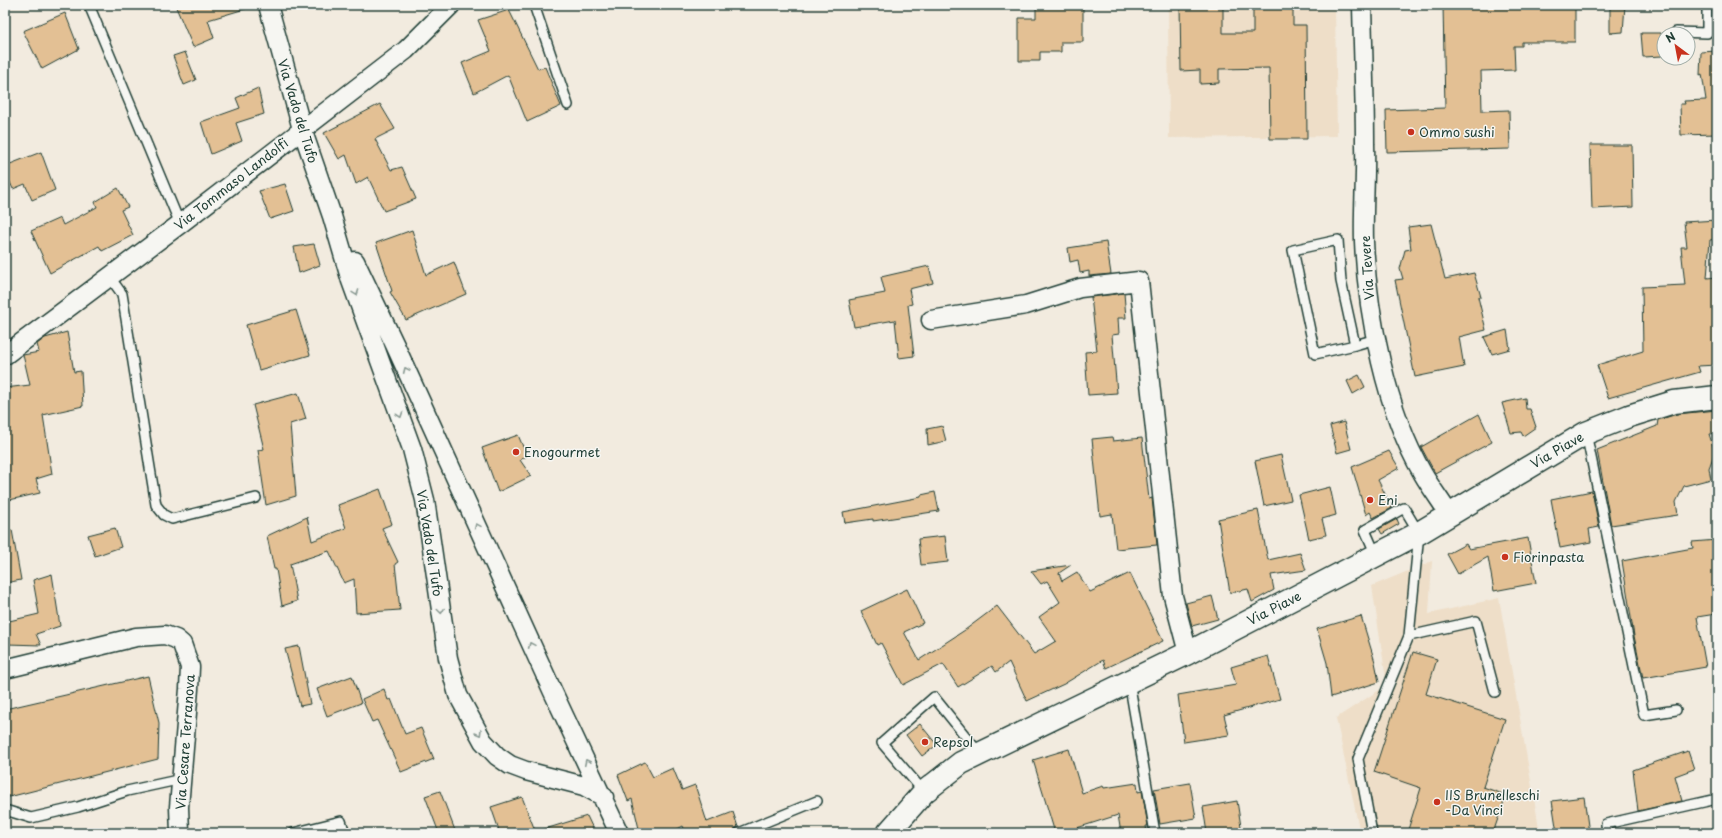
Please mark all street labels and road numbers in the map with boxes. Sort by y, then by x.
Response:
street label: Via Vado del Tufo [274,56,323,165]
street label: Via Tommaso Landolfi [170,133,292,234]
street label: Via Tevere [1355,235,1378,301]
street label: Via Piave [1527,427,1587,472]
street label: Via Vado del Tufo [413,488,448,598]
street label: Via Piave [1243,586,1304,629]
street label: Via Cesare Terranova [170,674,199,810]

